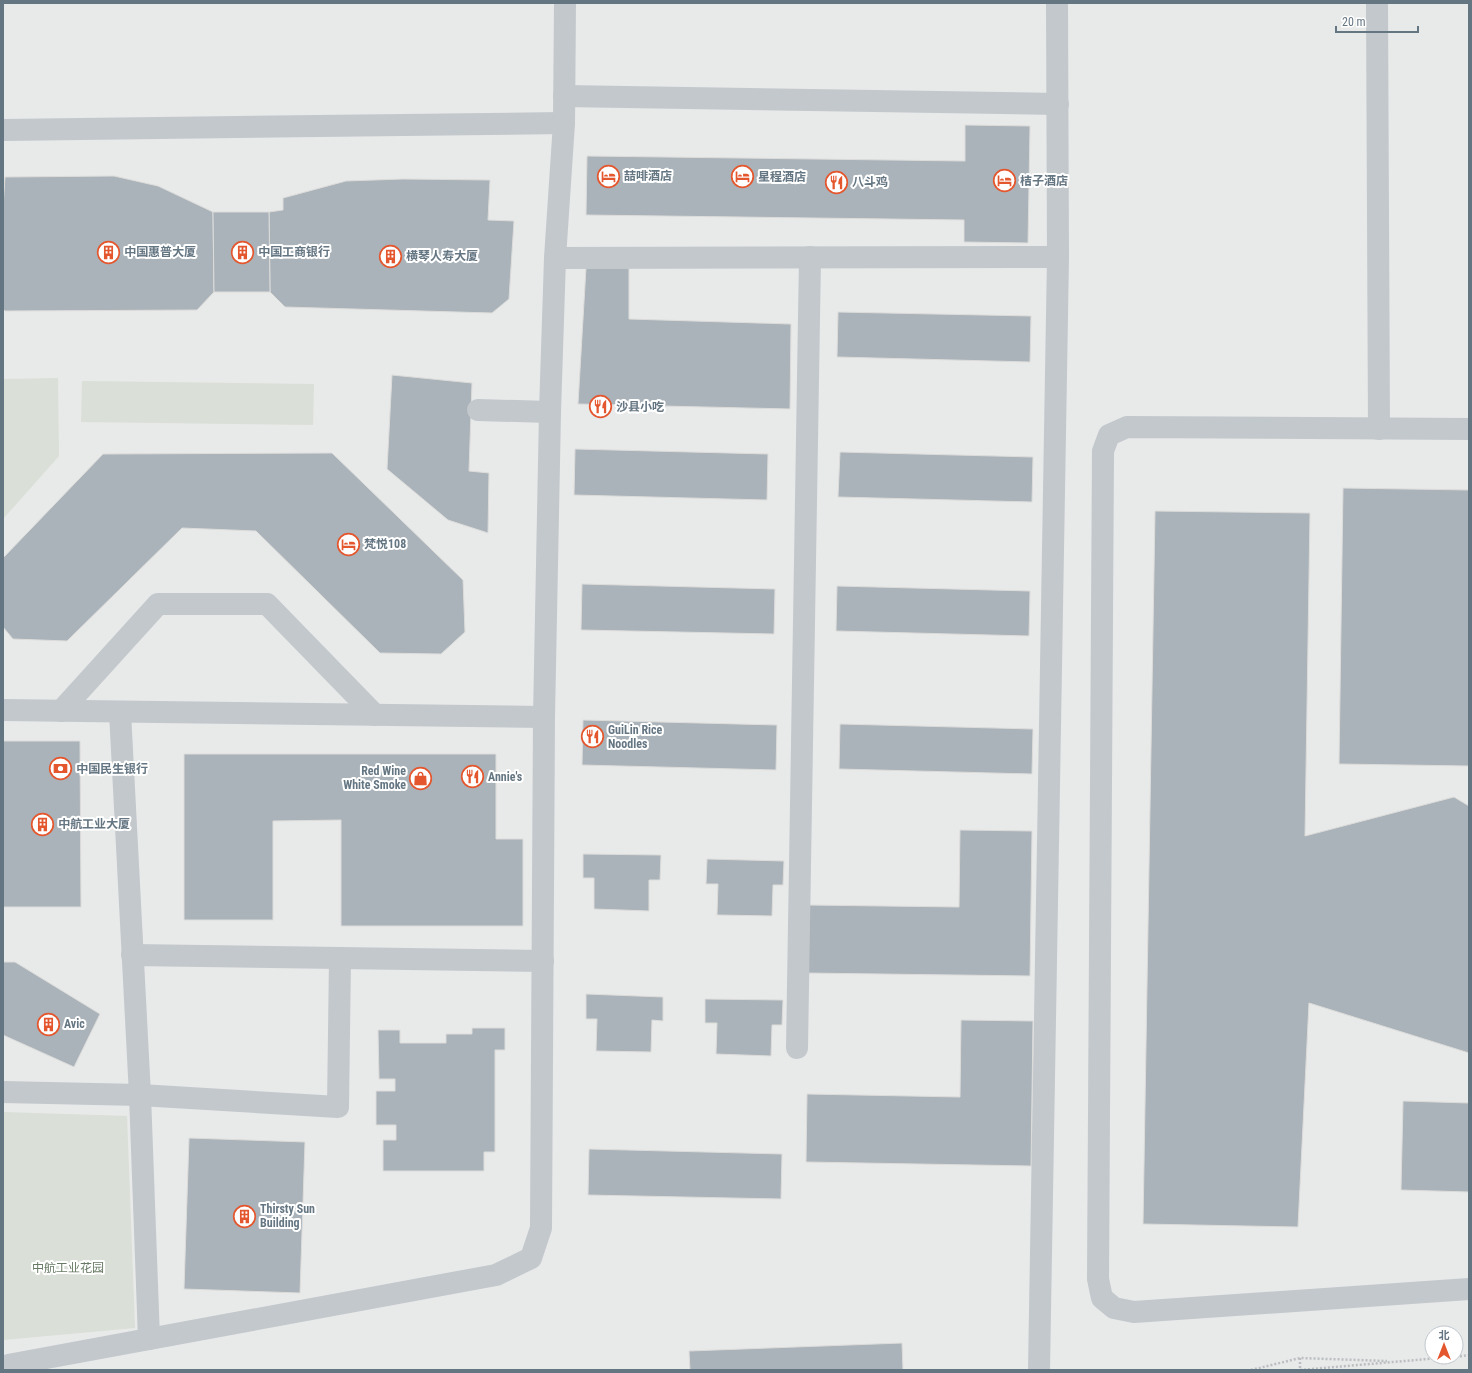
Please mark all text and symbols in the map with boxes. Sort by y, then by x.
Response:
scale bar [1336,8,1418,34]
text: 20 m [1342,15,1366,29]
hotel icon: 喆啡酒店 [596,163,622,189]
hotel icon: 星程酒店 [729,164,755,190]
hotel icon: 桔子酒店 [992,168,1018,194]
place label: 喆啡酒店 [624,169,672,183]
restaurant icon: 八斗鸡 [823,169,849,195]
place label: 星程酒店 [758,170,806,184]
place label: 桔子酒店 [1020,174,1068,188]
place label: 八斗鸡 [852,175,888,189]
building icon: 中国惠普大厦 [95,239,121,265]
building icon: 中国工商银行 [229,239,255,265]
building icon: 横琴人寿大厦 [378,243,404,269]
place label: 中国惠普大厦 [124,245,196,259]
place label: 中国工商银行 [258,245,330,259]
place label: 横琴人寿大厦 [406,249,478,263]
restaurant icon: 沙县小吃 [588,394,614,420]
place label: 沙县小吃 [616,400,664,414]
hotel icon: 梵悦108 [335,531,361,557]
place label: 梵悦108 [364,537,406,551]
place label: GuiLin Rice Noodles [608,723,663,751]
restaurant icon: GuiLin Rice Noodles [579,724,605,750]
bank icon: 中国民生银行 [47,756,73,782]
place label: 中国民生银行 [76,762,148,776]
place label: Red Wine White Smoke [343,764,406,792]
restaurant icon: Annie's [459,764,485,790]
shop icon: Red Wine White Smoke [408,765,434,791]
place label: Annie's [488,770,523,784]
building icon: 中航工业大厦 [29,811,55,837]
place label: 中航工业大厦 [58,817,130,831]
building icon: Avic [36,1011,62,1037]
place label: Avic [64,1017,85,1031]
place label: Thirsty Sun Building [260,1202,315,1230]
building icon: Thirsty Sun Building [231,1203,257,1229]
park label: 中航工业花园 [32,1261,104,1275]
north arrow [1424,1325,1464,1365]
text: 北 [1439,1329,1450,1342]

